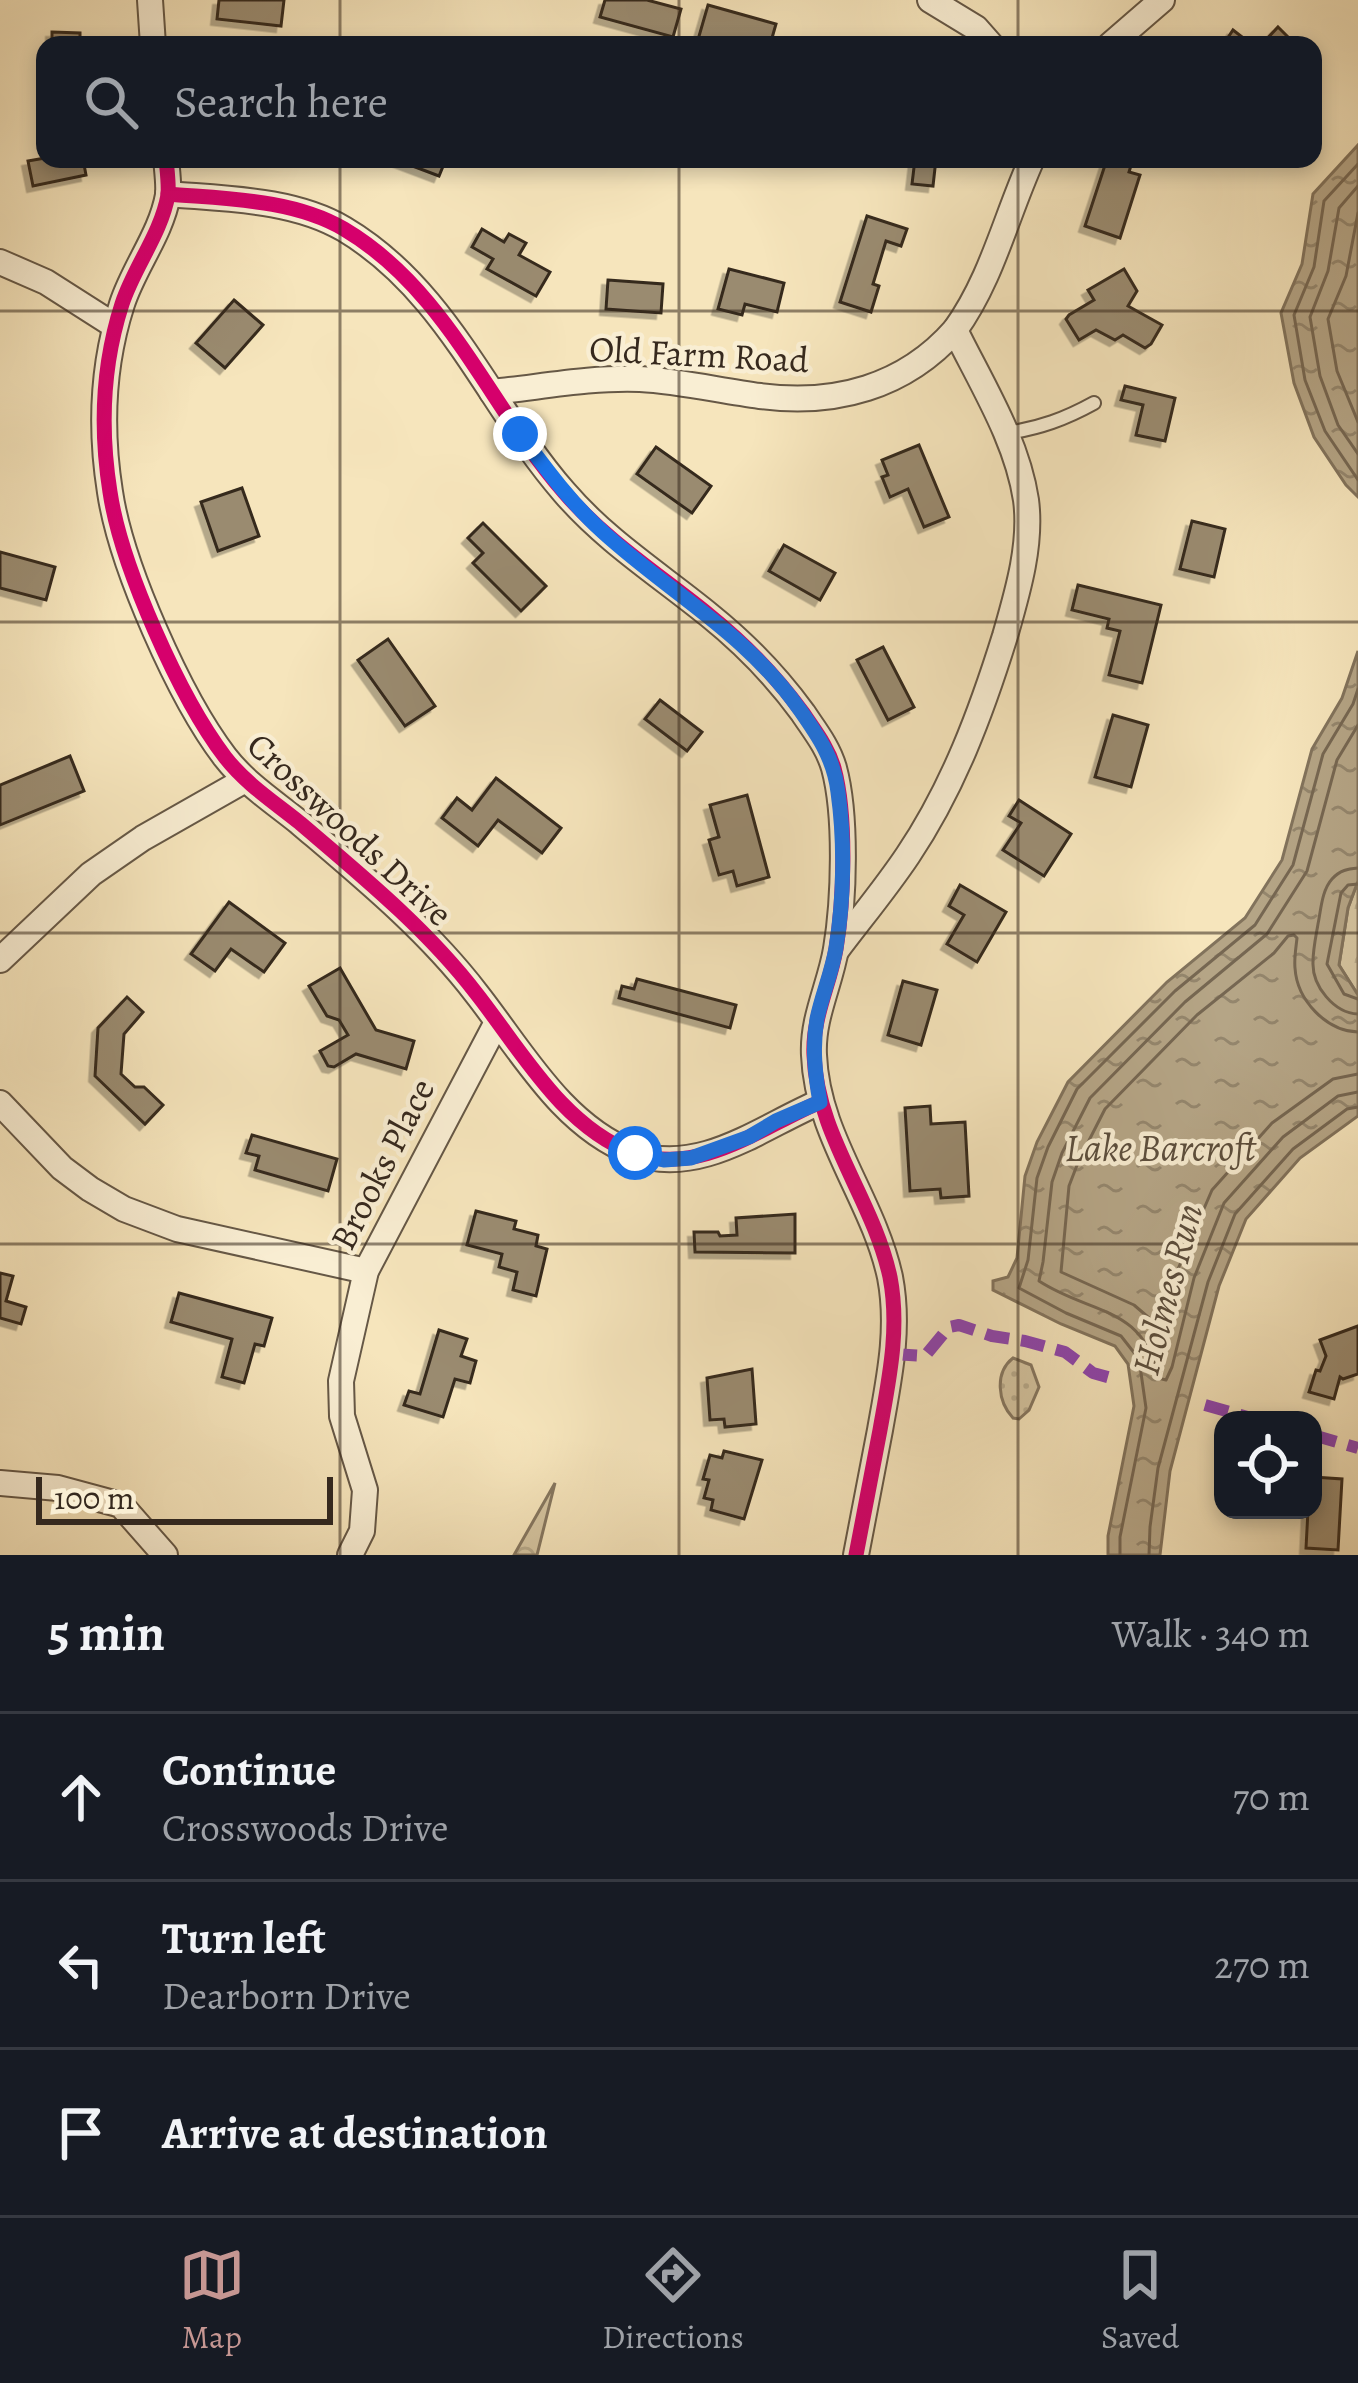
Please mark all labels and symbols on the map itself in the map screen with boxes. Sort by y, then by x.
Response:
street label: Old Farm Road [588,324,811,384]
route end [493,407,547,461]
street label: Crosswoods Drive [237,721,463,937]
street label: Brooks Place [318,1070,446,1258]
water label: Lake Barcroft [1065,1121,1257,1174]
route start [608,1126,662,1180]
water label: Holmes Run [1119,1197,1215,1381]
scale bar [36,1471,333,1524]

